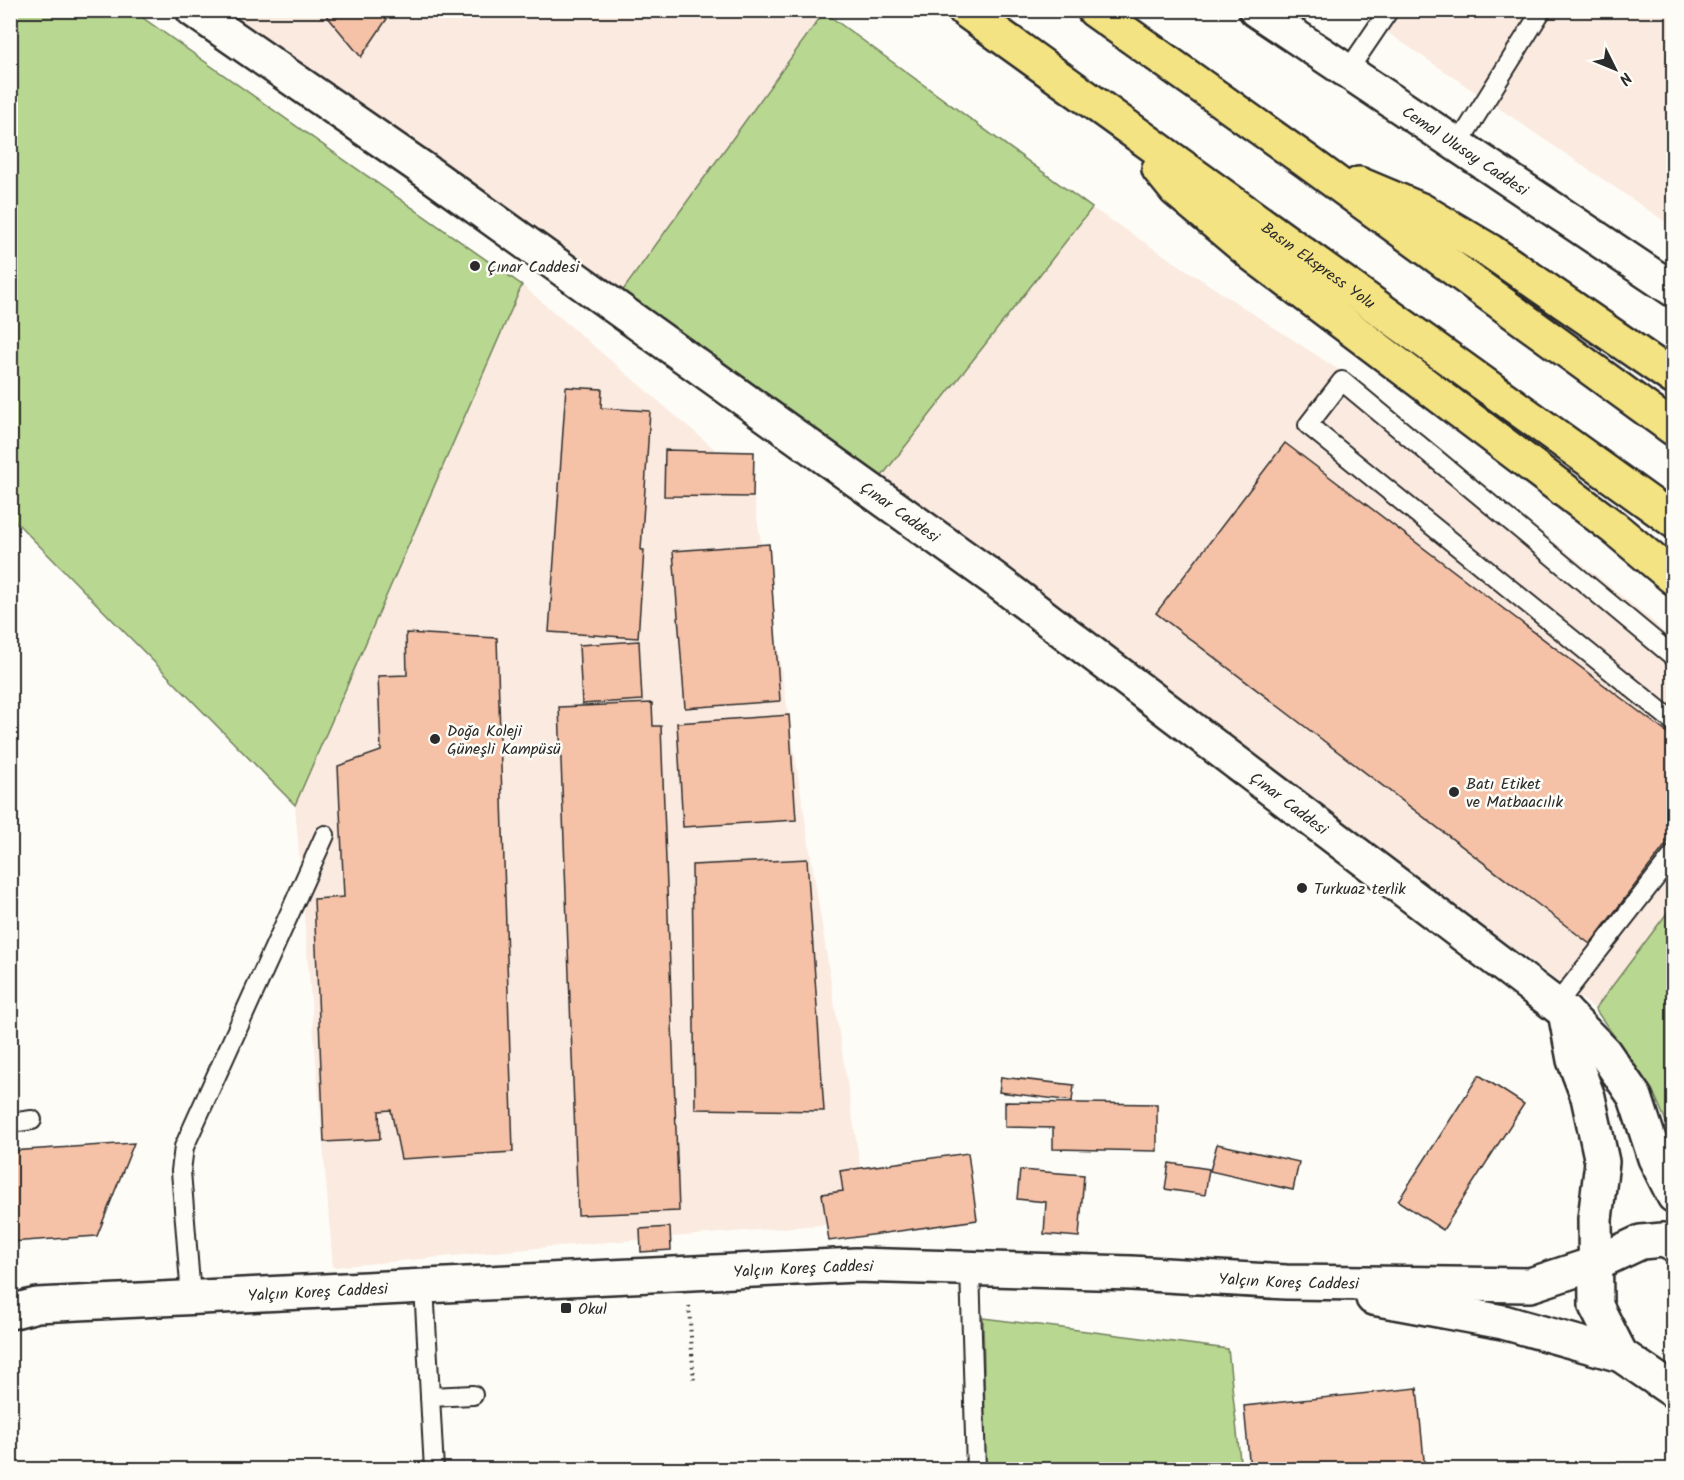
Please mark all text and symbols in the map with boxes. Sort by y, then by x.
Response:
north arrow [1585,39,1645,99]
text: N [1612,66,1637,90]
street label: Cemal Ulusoy Caddesi [1396,100,1534,204]
street label: Basın Ekspress Yolu [1255,216,1380,316]
place label: Çınar Caddesi [487,255,581,280]
marker: Çınar Caddesi [468,259,482,273]
street label: Çınar Caddesi [854,476,945,550]
place label: Doğa Koleji Güneşli Kampüsü [447,719,561,762]
marker: Doğa Koleji Güneşli Kampüsü [428,732,442,746]
street label: Çınar Caddesi [1244,766,1334,843]
place label: Batı Etiket ve Matbaacılık [1466,772,1563,815]
marker: Batı Etiket ve Matbaacılık [1447,785,1461,799]
place label: Turkuaz terlik [1314,877,1406,902]
marker: Turkuaz terlik [1295,881,1309,895]
street label: Yalçın Koreş Caddesi [733,1254,875,1285]
street label: Yalçın Koreş Caddesi [1218,1267,1360,1297]
street label: Yalçın Koreş Caddesi [247,1277,390,1309]
place label: Okul [578,1297,607,1322]
marker: Okul [559,1301,573,1315]

